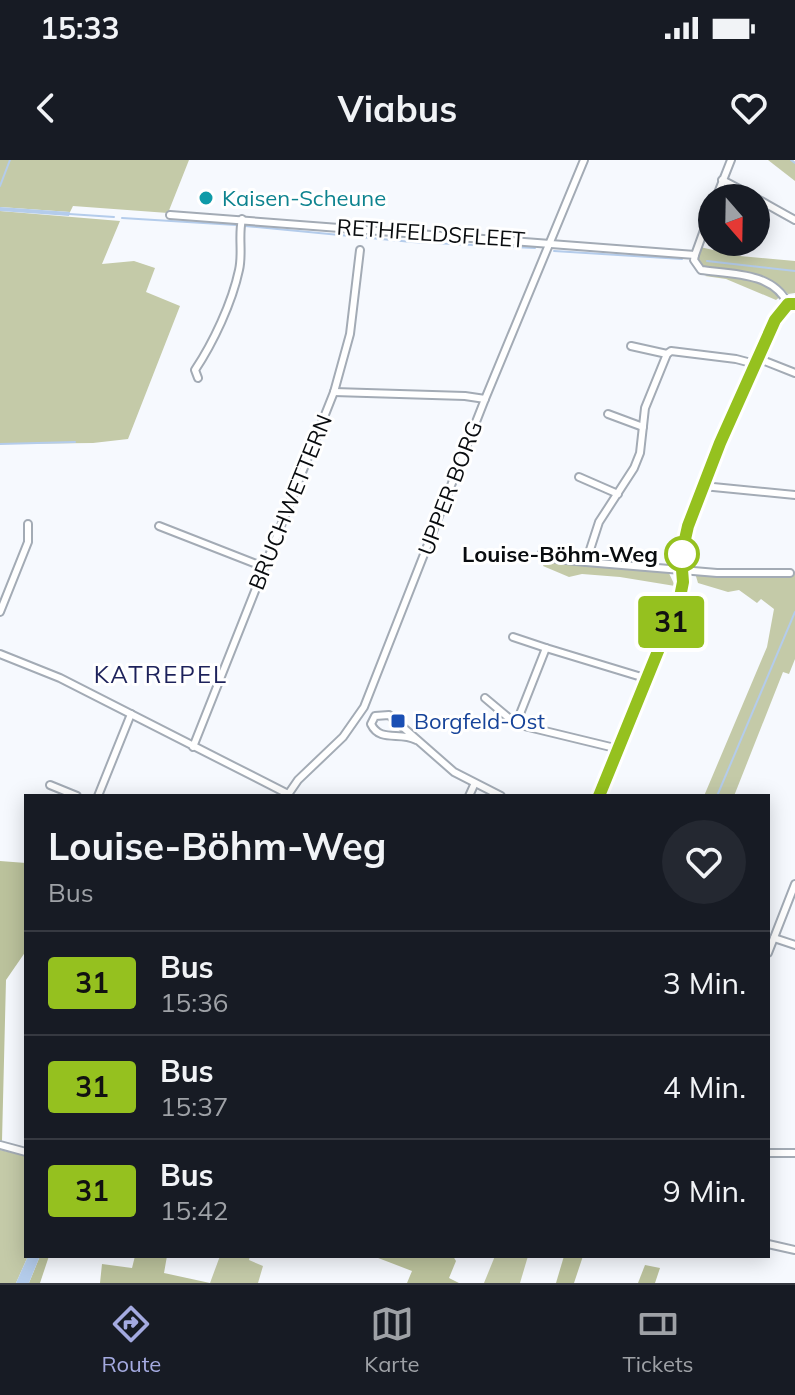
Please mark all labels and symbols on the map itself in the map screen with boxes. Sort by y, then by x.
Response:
place label: Kaisen-Scheune [222,184,386,212]
north arrow [698,184,770,256]
marker: Kaisen-Scheune [197,189,215,207]
street label: RETHFELDSFLEET [336,212,526,254]
street label: BRUCHWETTERN [242,410,338,594]
street label: UPPER BORG [412,417,488,559]
marker: Louise-Böhm-Weg [665,537,699,571]
place label: Louise-Böhm-Weg [462,540,658,568]
line badge: 31 [635,596,707,648]
district label: KATREPEL [94,659,228,689]
place label: Borgfeld-Ost [414,707,545,735]
marker: Borgfeld-Ost [389,712,407,730]

